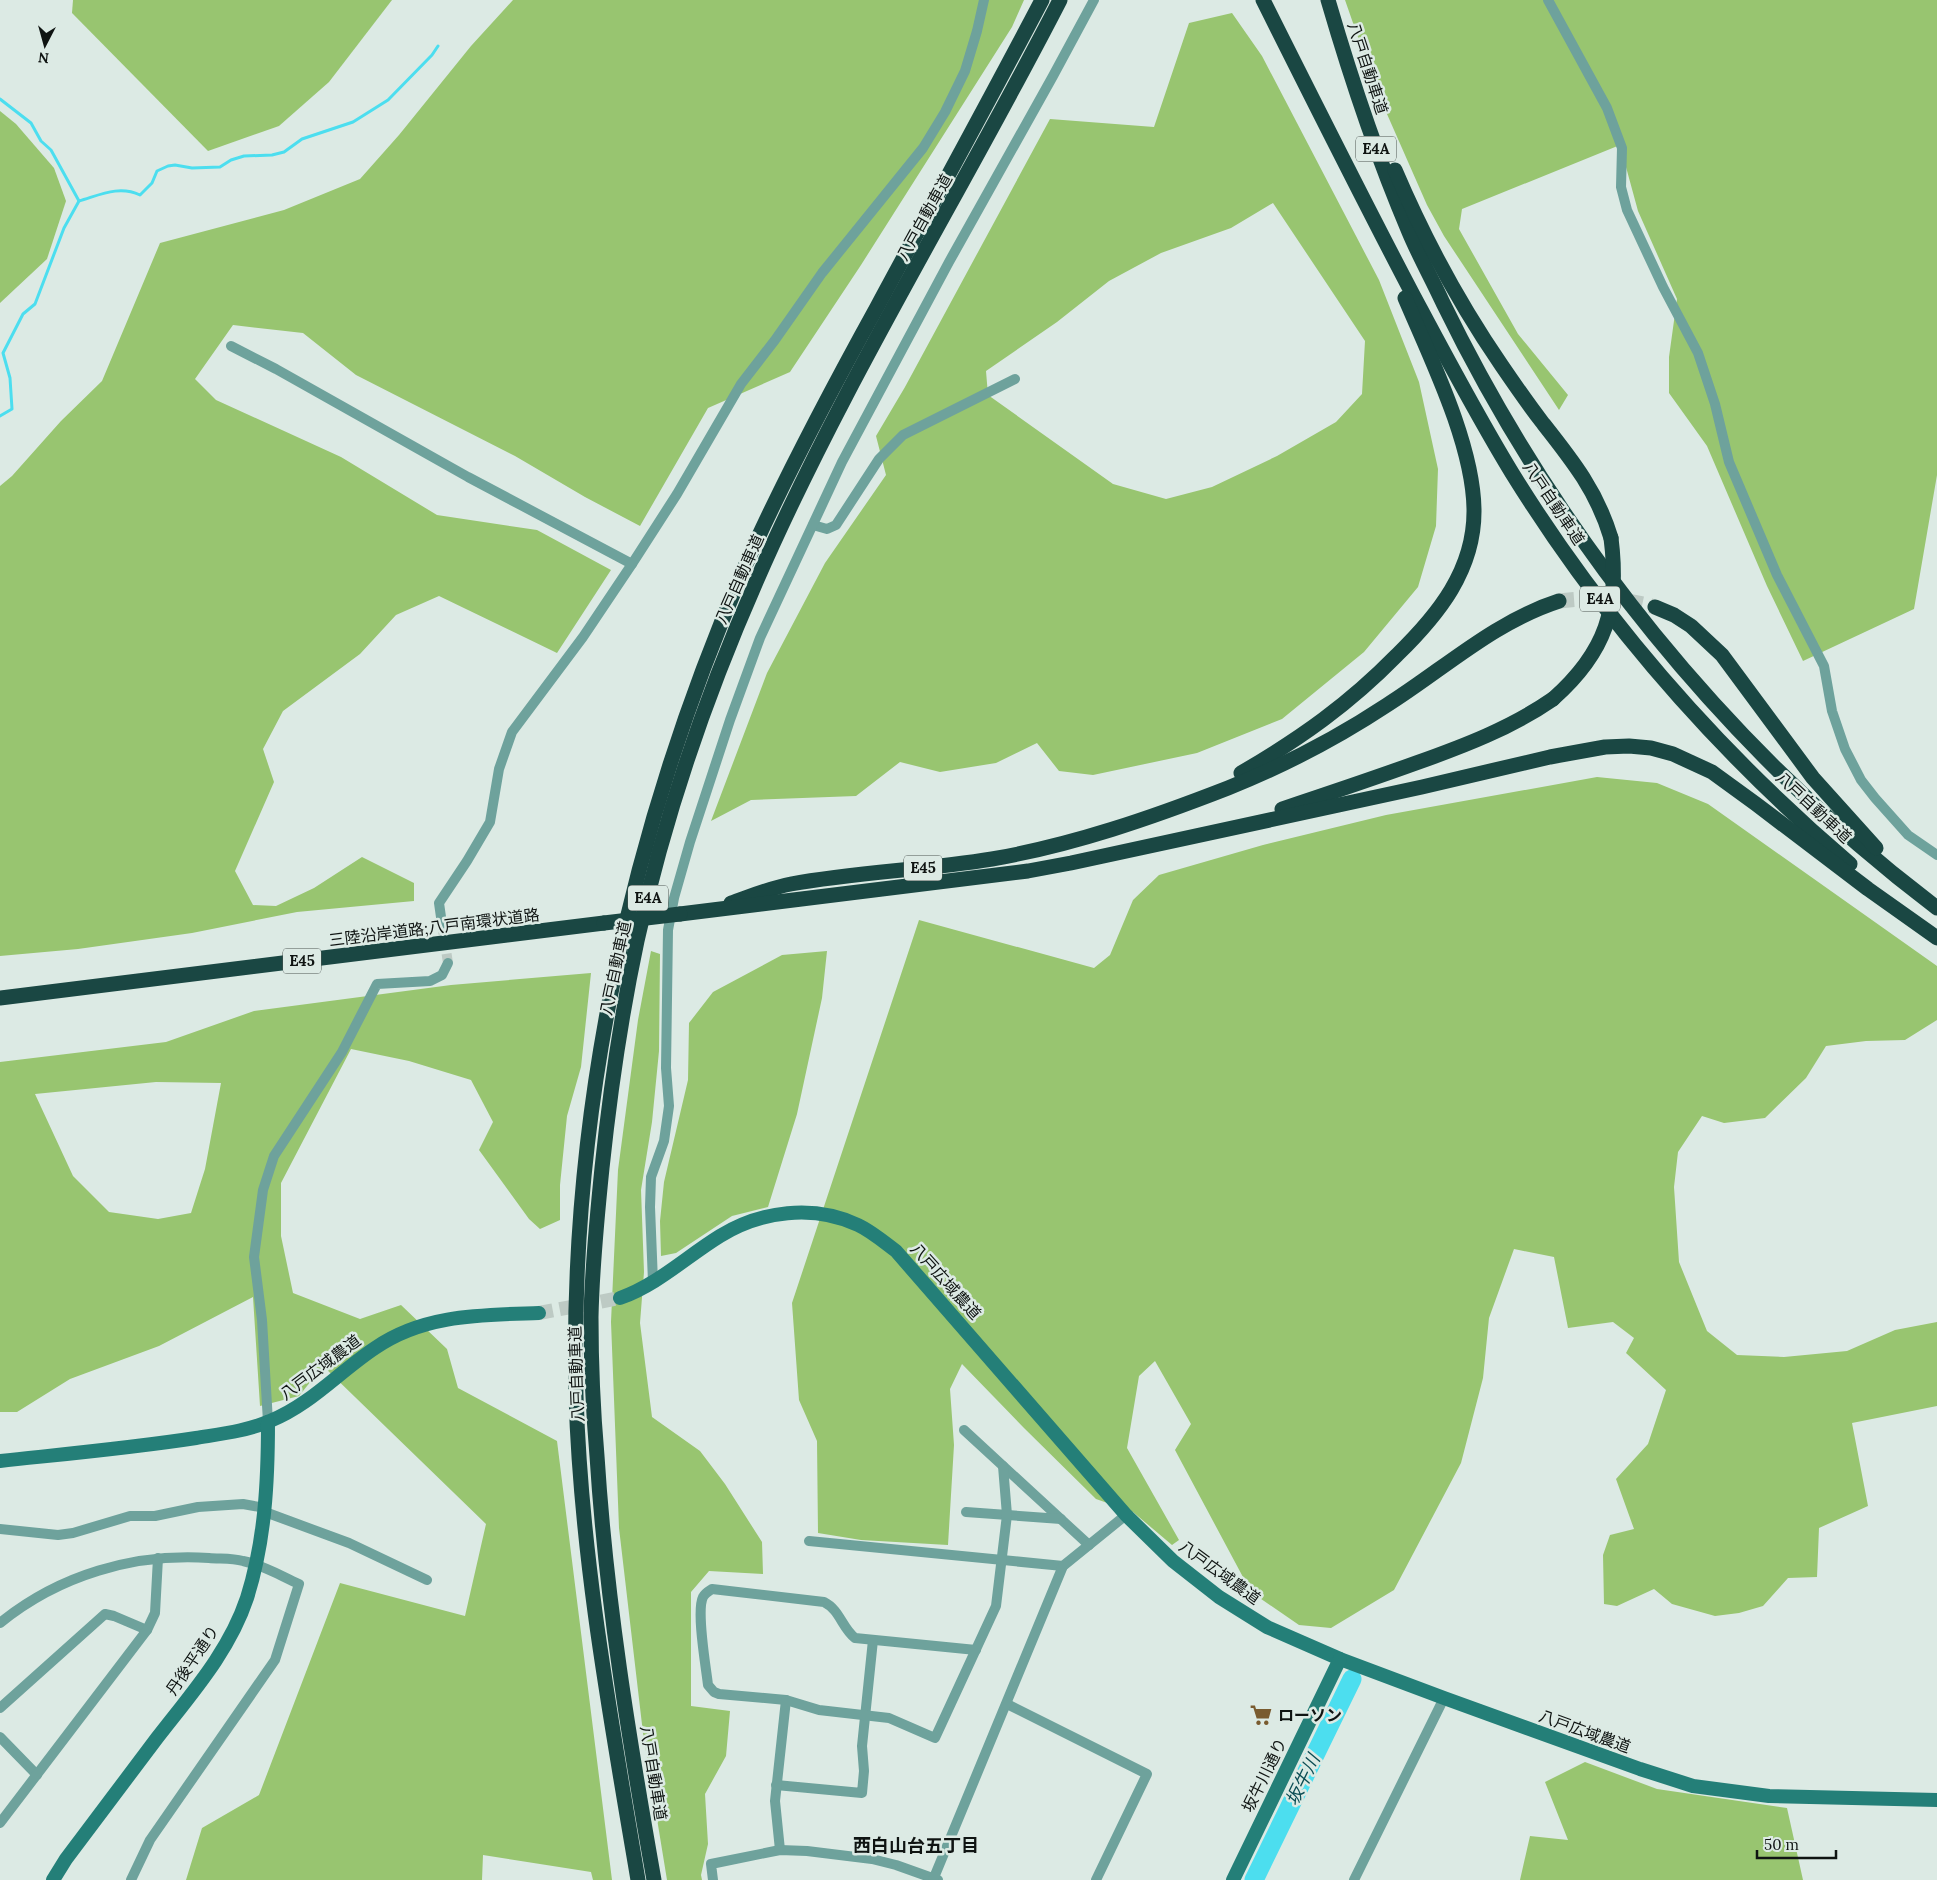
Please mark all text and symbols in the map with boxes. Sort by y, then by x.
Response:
street label: 八戸自動車道 [1344,19,1392,117]
north arrow [20,20,70,70]
text: N [37,48,50,67]
road number: E4A [1356,136,1396,162]
street label: 八戸自動車道 [892,170,956,264]
street label: 八戸自動車道 [1519,458,1589,548]
street label: 八戸自動車道 [710,531,768,627]
road number: E4A [1580,586,1620,612]
street label: 八戸自動車道 [1772,767,1856,847]
road number: E45 [904,856,942,880]
road number: E4A [628,886,668,910]
street label: 三陸沿岸道路;八戸南環状道路 [327,904,541,950]
street label: 八戸自動車道 [595,919,635,1017]
road number: E45 [283,948,321,974]
street label: 八戸広域農道 [906,1239,986,1323]
street label: 八戸自動車道 [564,1326,588,1422]
street label: 八戸広域農道 [276,1330,364,1404]
street label: 八戸広域農道 [1175,1536,1265,1608]
street label: 丹後平通り [161,1621,223,1699]
supermarket icon: ローソン [1248,1702,1274,1728]
place label: ローソン [1278,1705,1342,1725]
street label: 八戸広域農道 [1536,1705,1634,1757]
street label: 八戸自動車道 [637,1724,671,1822]
street label: 坂牛川通り [1237,1735,1291,1815]
water label: 坂牛川 [1280,1749,1326,1809]
scale bar [1757,1828,1836,1860]
district label: 西白山台五丁目 [853,1834,979,1857]
text: 50 m [1764,1835,1799,1854]

